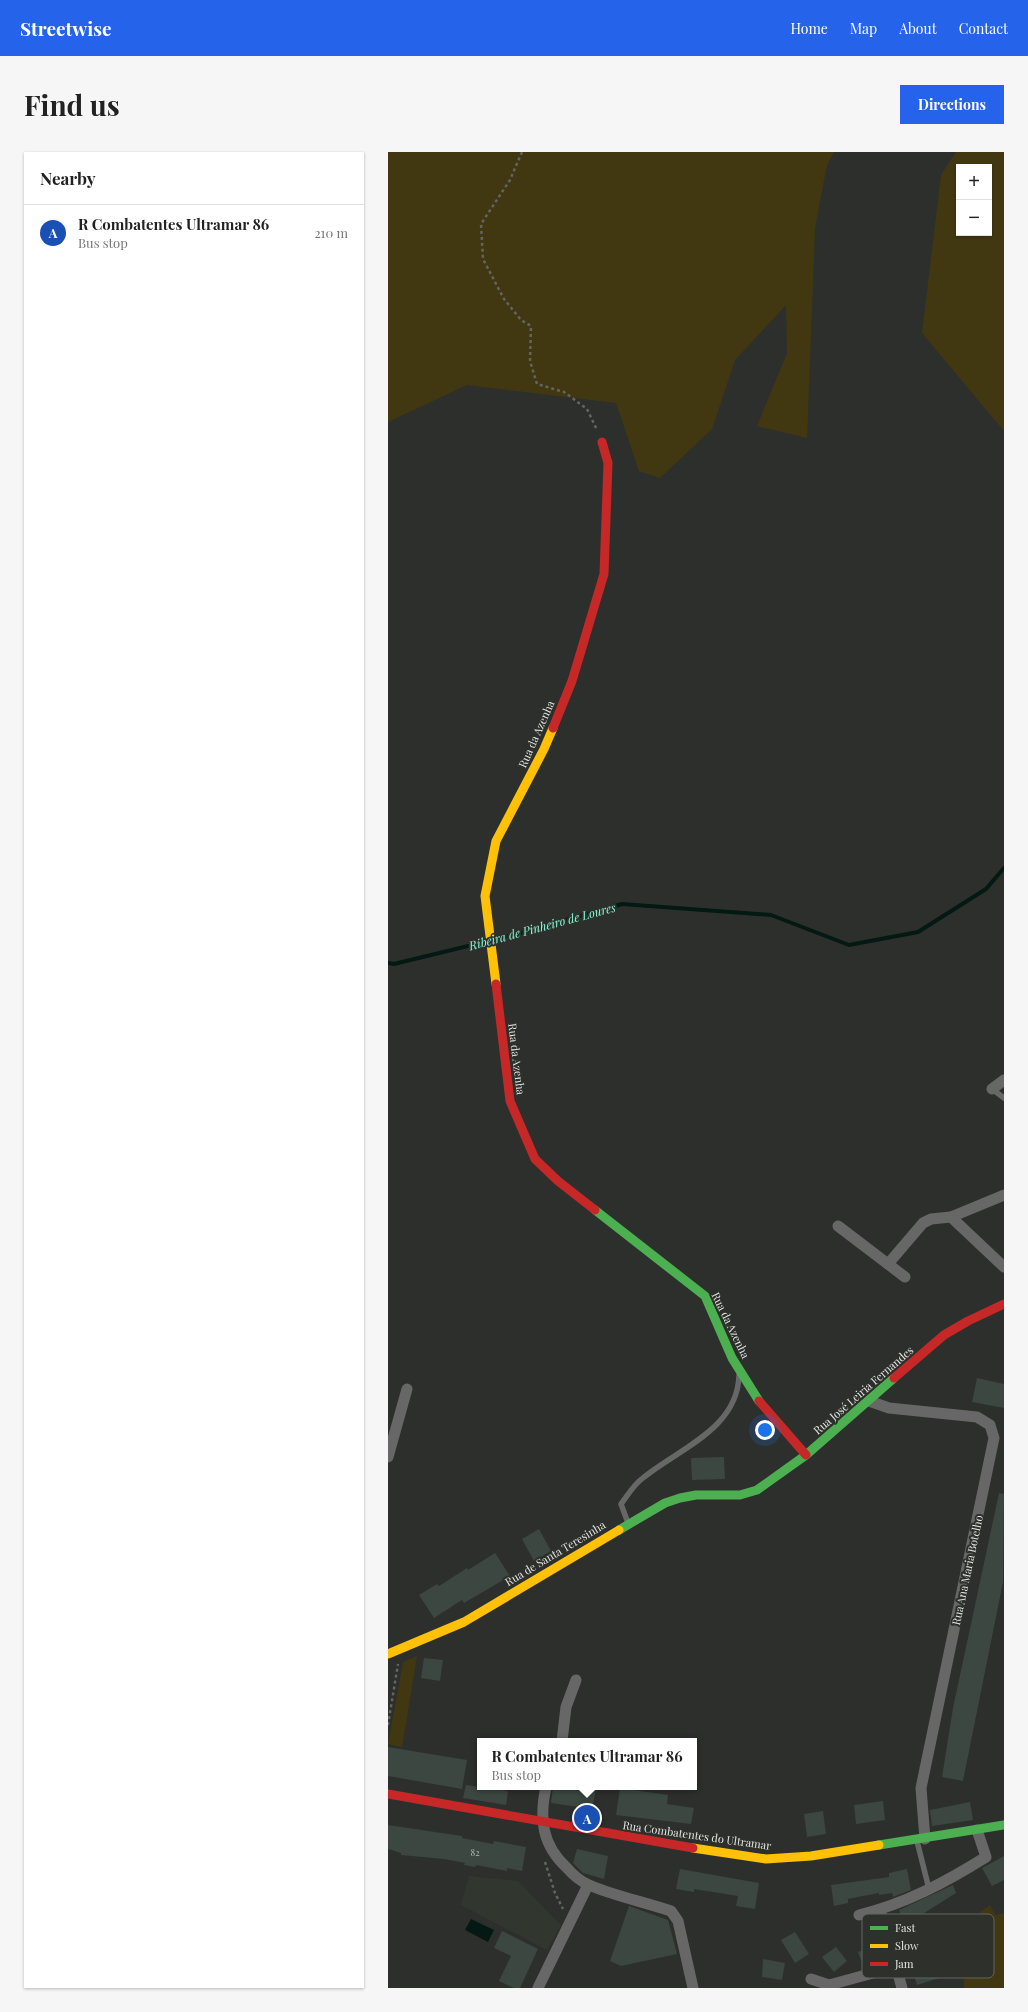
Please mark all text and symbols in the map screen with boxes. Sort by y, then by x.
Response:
text: Streetwise [20,15,112,41]
text: Home [790,19,828,38]
text: Map [850,19,877,38]
text: About [899,19,937,38]
text: Contact [959,19,1008,38]
button: Directions [900,85,1004,124]
text: Find us [24,86,120,123]
map controls [956,164,992,236]
button: + [956,164,992,200]
text: Nearby [40,167,95,189]
button: − [956,200,992,236]
text: R Combatentes Ultramar 86 [78,214,269,234]
text: A [49,224,57,241]
text: 210 m [314,224,348,241]
text: Bus stop [78,234,128,251]
street label: Rua da Azenha [515,698,558,770]
water label: Ribeira de Pinheiro de Loures [466,899,617,954]
street label: Rua da Azenha [505,1022,529,1096]
street label: Rua da Azenha [708,1289,754,1361]
street label: Rua José Leiria Fernandes [810,1342,916,1438]
your location [755,1420,775,1440]
street label: Rua Ana Maria Botelho [948,1514,986,1626]
street label: Rua de Santa Teresinha [502,1517,609,1589]
popup [477,1738,697,1790]
text: R Combatentes Ultramar 86 [491,1746,683,1766]
text: Bus stop [491,1766,541,1783]
pin: A [574,1803,600,1833]
street label: Rua Combatentes do Ultramar [622,1817,772,1853]
house number: 82 [471,1846,480,1858]
legend [862,1914,994,1978]
text: Fast [895,1920,915,1935]
text: Slow [895,1938,919,1953]
text: Jam [894,1956,914,1971]

